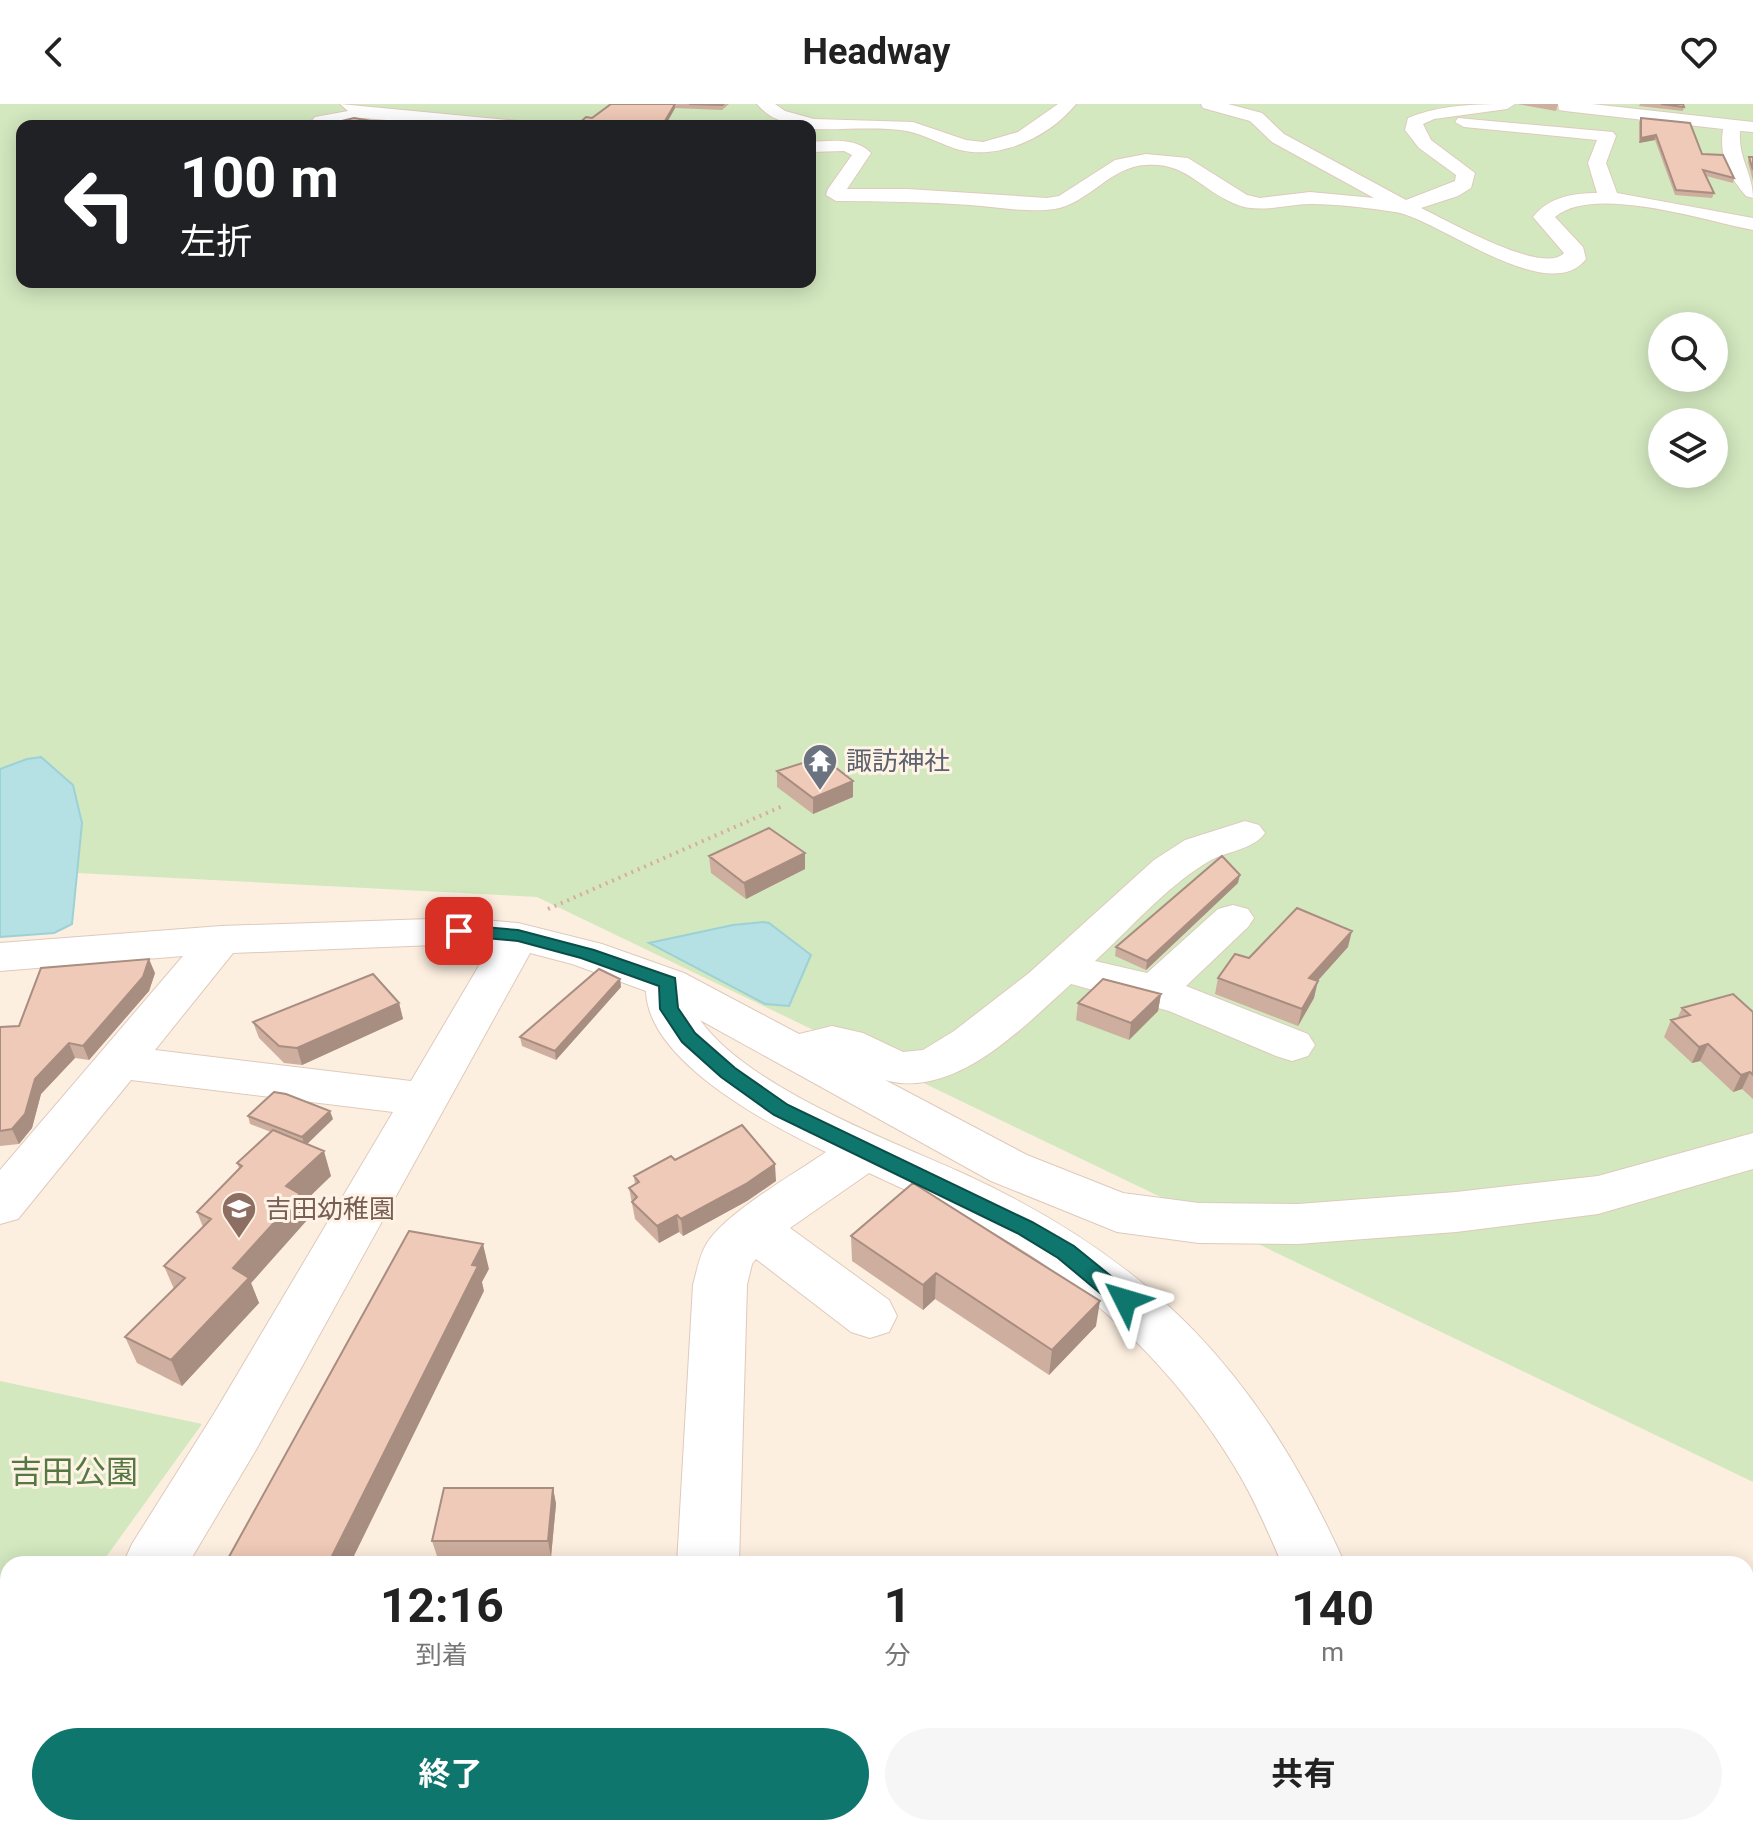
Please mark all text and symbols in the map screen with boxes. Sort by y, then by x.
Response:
icon: back [32,30,76,74]
icon: heart [1677,30,1721,74]
text: Headway [803,31,950,73]
text: 100 m [180,145,339,211]
icon: left [48,152,152,256]
text: 左折 [180,221,252,263]
map controls [1648,312,1728,488]
button: search [1648,312,1728,392]
button: layers [1648,408,1728,488]
temple icon: 諏訪神社 [801,742,839,792]
place label: 諏訪神社 [846,746,950,776]
pin [425,897,493,965]
icon: arrive [437,909,481,953]
school or university icon: 吉田幼稚園 [220,1190,258,1240]
place label: 吉田幼稚園 [265,1194,395,1224]
position arrow [1083,1258,1167,1342]
park label: 吉田公園 [10,1453,138,1491]
text: 12:16 [380,1577,504,1634]
text: 1 [884,1577,911,1634]
text: 140 [1291,1580,1374,1637]
text: m [1321,1637,1344,1667]
text: 到着 [416,1640,468,1670]
text: 分 [885,1640,911,1670]
button: 終了 [32,1728,869,1820]
button: 共有 [885,1728,1722,1820]

